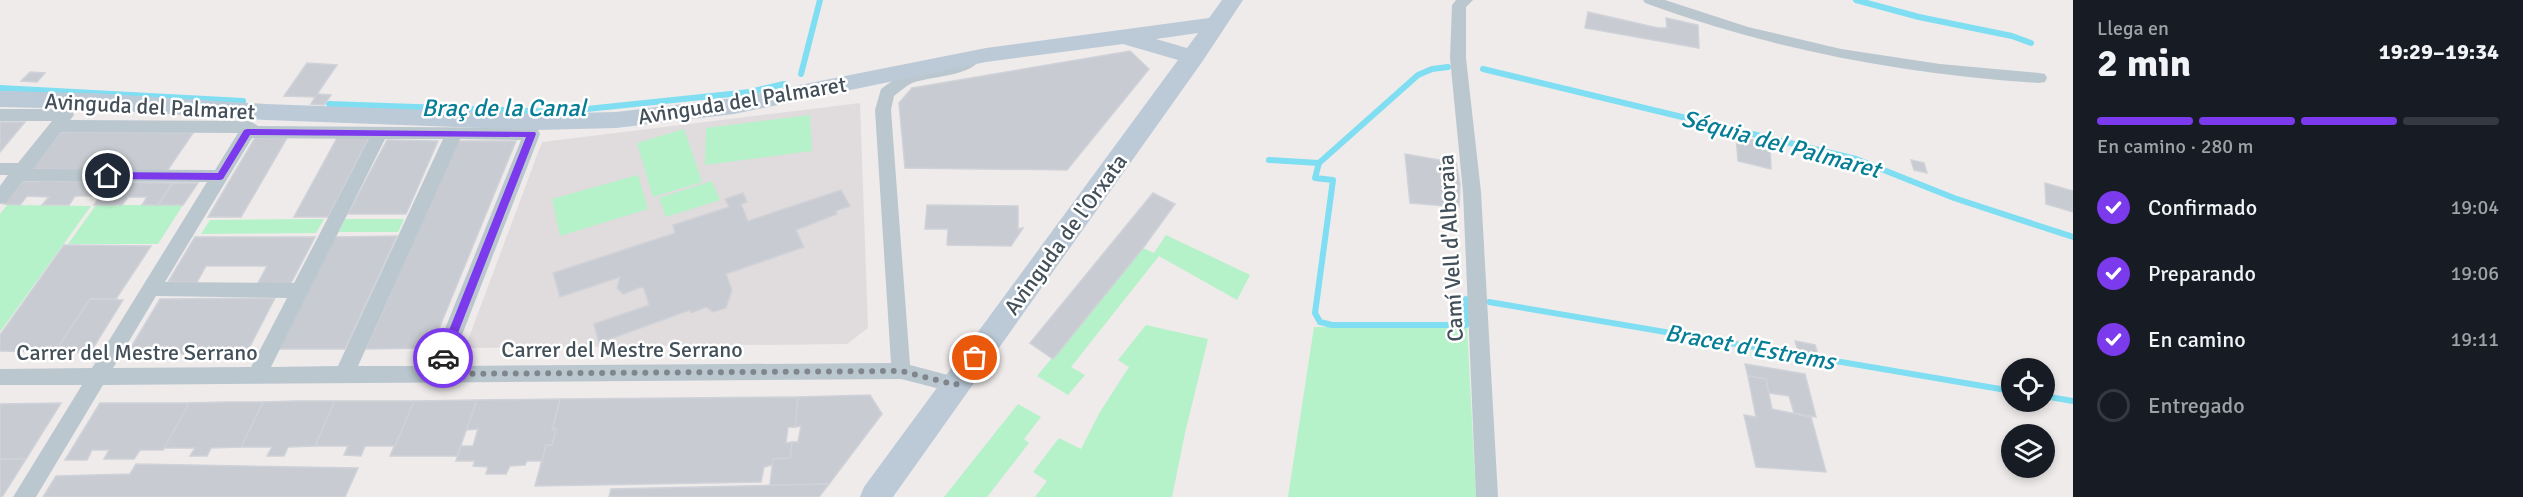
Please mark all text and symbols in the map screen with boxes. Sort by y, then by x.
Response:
text: Llega en [2097,16,2169,41]
text: 19:29–19:34 [2379,38,2499,65]
text: 2 min [2097,39,2191,87]
street label: Avinguda del Palmaret [636,71,849,130]
street label: Avinguda del Palmaret [44,88,256,126]
water label: Braç de la Canal [422,93,588,123]
water label: Séquia del Palmaret [1678,103,1886,186]
text: En camino · 280 m [2097,134,2254,159]
street label: Avinguda de l'Orxata [998,149,1133,320]
pin [82,150,133,201]
street label: Camí Vell d'Alboraia [1432,153,1469,342]
icon: home [91,159,124,192]
icon: check [2097,191,2130,224]
text: Confirmado [2148,194,2257,221]
text: 19:04 [2450,195,2499,220]
icon: check [2097,257,2130,290]
text: Preparando [2148,260,2256,287]
text: 19:06 [2450,261,2499,286]
water label: Bracet d'Estrems [1663,317,1840,377]
icon: check [2097,323,2130,356]
text: En camino [2148,326,2246,353]
text: 19:11 [2450,327,2499,352]
courier [413,328,473,388]
pin [949,332,1000,383]
street label: Carrer del Mestre Serrano [501,336,743,363]
street label: Carrer del Mestre Serrano [16,339,258,366]
icon: bag [958,341,991,374]
icon: car [427,342,460,375]
map controls [2001,358,2055,478]
button: locate [2001,358,2055,412]
text: Entregado [2148,392,2245,419]
button: layers [2001,424,2055,478]

